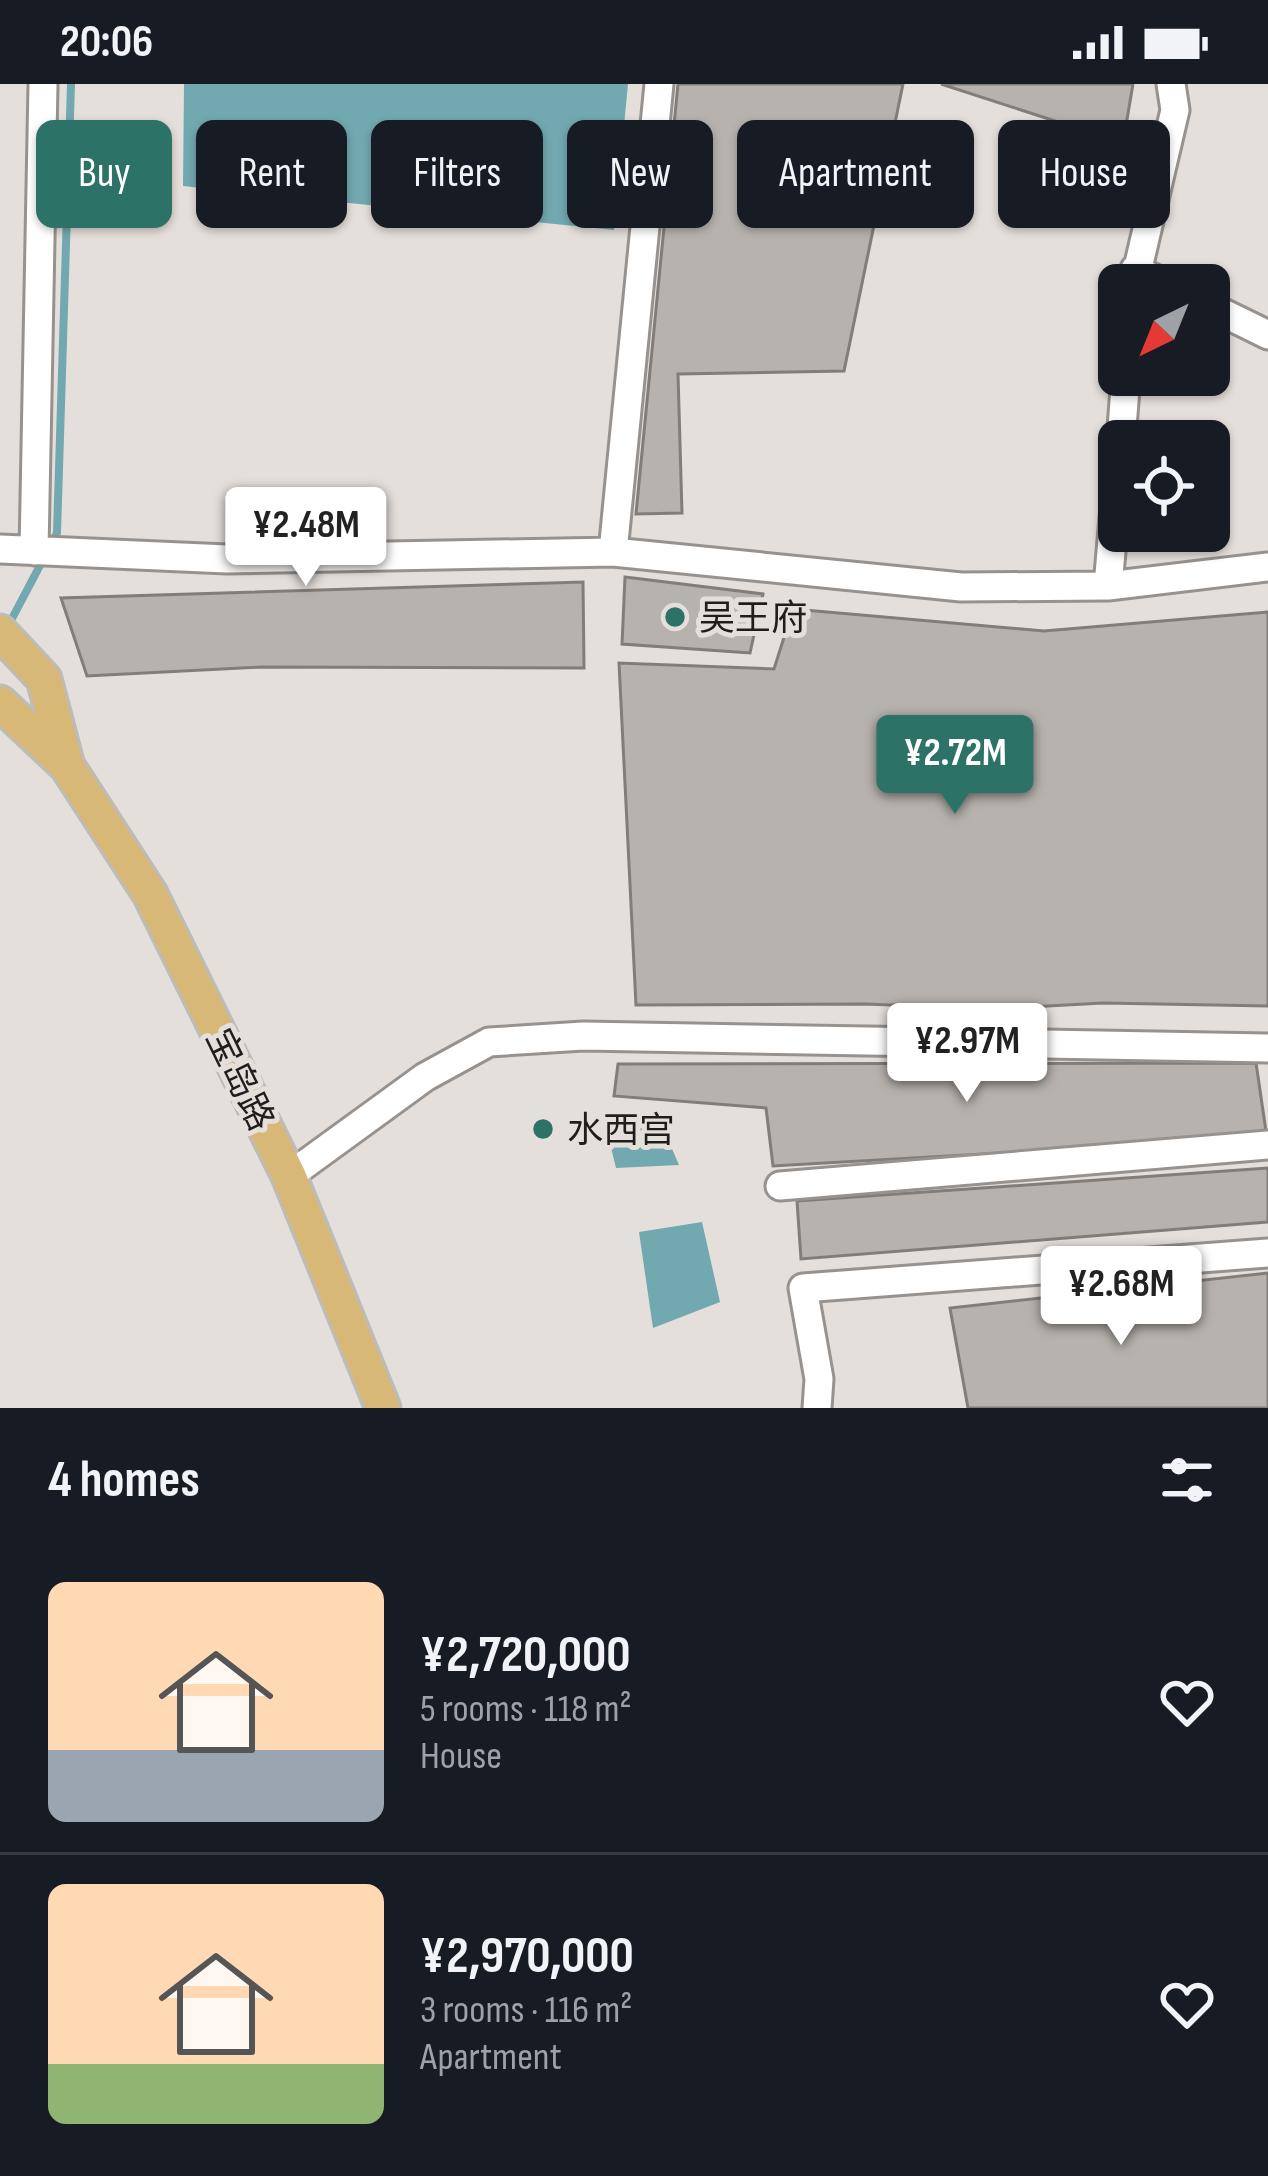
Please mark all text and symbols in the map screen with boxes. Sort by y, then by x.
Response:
text: 20:06 [60,15,153,70]
chip: Buy [36,120,172,228]
chip: Rent [196,120,347,228]
chip: Filters [371,120,543,228]
chip: New [567,120,713,228]
chip: Apartment [737,120,974,228]
chip: House [998,120,1170,228]
north arrow [1098,264,1230,396]
map controls [1098,264,1230,552]
button: locate [1098,420,1230,552]
pin: ¥2.48M [208,487,404,589]
text: ¥2.48M [252,502,360,549]
place label: 吴王府 [699,598,807,641]
marker: 吴王府 [662,604,688,630]
pin: ¥2.72M [857,715,1053,817]
text: ¥2.72M [903,730,1007,777]
pin: ¥2.97M [869,1003,1065,1105]
text: ¥2.97M [914,1018,1020,1065]
street label: 宝岛路 [196,1022,282,1138]
place label: 水西宫 [567,1110,675,1153]
marker: 水西宫 [530,1116,556,1142]
pin: ¥2.68M [1023,1246,1219,1348]
text: ¥2.68M [1068,1261,1174,1308]
icon: filters [1154,1447,1220,1513]
text: 4 homes [48,1450,200,1511]
text: ¥2,720,000 [420,1625,631,1686]
icon: home [144,1630,288,1774]
icon: heart [1154,1669,1220,1735]
text: 5 rooms · 118 m² [420,1686,632,1733]
text: House [420,1733,502,1780]
text: ¥2,970,000 [420,1926,634,1987]
icon: home [144,1932,288,2076]
icon: heart [1154,1971,1220,2037]
text: 3 rooms · 116 m² [420,1987,632,2034]
text: Apartment [420,2034,562,2081]

